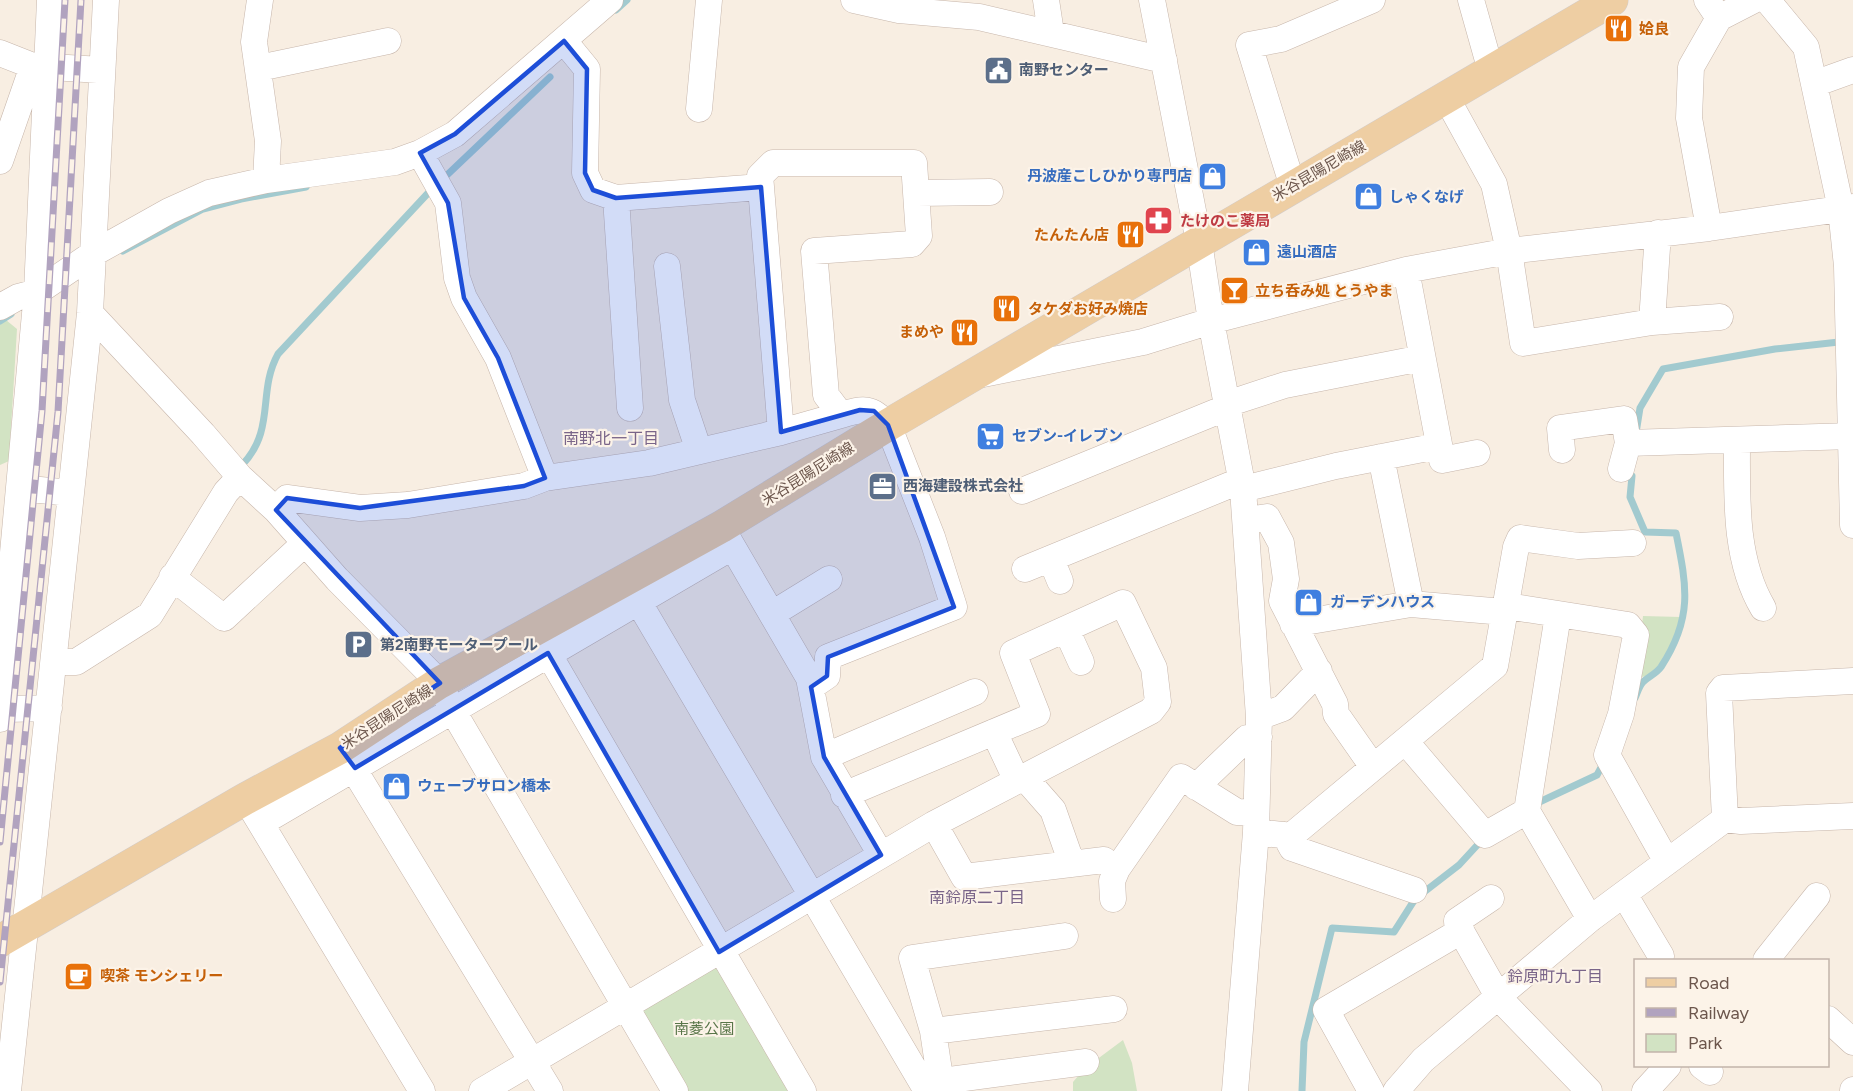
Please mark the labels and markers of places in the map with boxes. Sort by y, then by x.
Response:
restaurant icon: 姶良 [1602,13,1634,45]
place label: 姶良 [1639,20,1669,38]
public building icon: 南野センター [982,54,1014,86]
place label: 南野センター [1019,61,1109,79]
shop icon: 丹波産こしひかり専門店 [1197,160,1229,192]
place label: 丹波産こしひかり専門店 [1027,167,1192,185]
shop icon: しゃくなげ [1352,181,1384,213]
place label: しゃくなげ [1389,188,1464,206]
pharmacy icon: たけのこ薬局 [1143,205,1175,237]
place label: たけのこ薬局 [1180,212,1270,230]
restaurant icon: たんたん店 [1114,219,1146,251]
place label: たんたん店 [1034,226,1109,244]
shop icon: 遠山酒店 [1240,236,1272,268]
place label: 遠山酒店 [1277,243,1337,261]
bar icon: 立ち呑み処 とうやま [1218,275,1250,307]
place label: 立ち呑み処 とうやま [1255,282,1394,300]
restaurant icon: タケダお好み焼店 [991,293,1023,325]
place label: タケダお好み焼店 [1028,300,1148,318]
restaurant icon: まめや [949,316,981,348]
place label: まめや [899,323,944,341]
supermarket icon: セブン-イレブン [975,420,1007,452]
place label: セブン-イレブン [1012,427,1123,445]
office icon: 西海建設株式会社 [866,470,898,502]
place label: 西海建設株式会社 [903,477,1023,495]
shop icon: ガーデンハウス [1293,586,1325,618]
place label: ガーデンハウス [1330,593,1435,611]
parking icon: 第2南野モータープール [343,629,375,661]
place label: 第2南野モータープール [380,636,538,654]
shop icon: ウェーブサロン橋本 [380,770,412,802]
place label: ウェーブサロン橋本 [417,777,551,795]
cafe icon: 喫茶 モンシェリー [63,960,95,992]
place label: 喫茶 モンシェリー [100,967,224,985]

